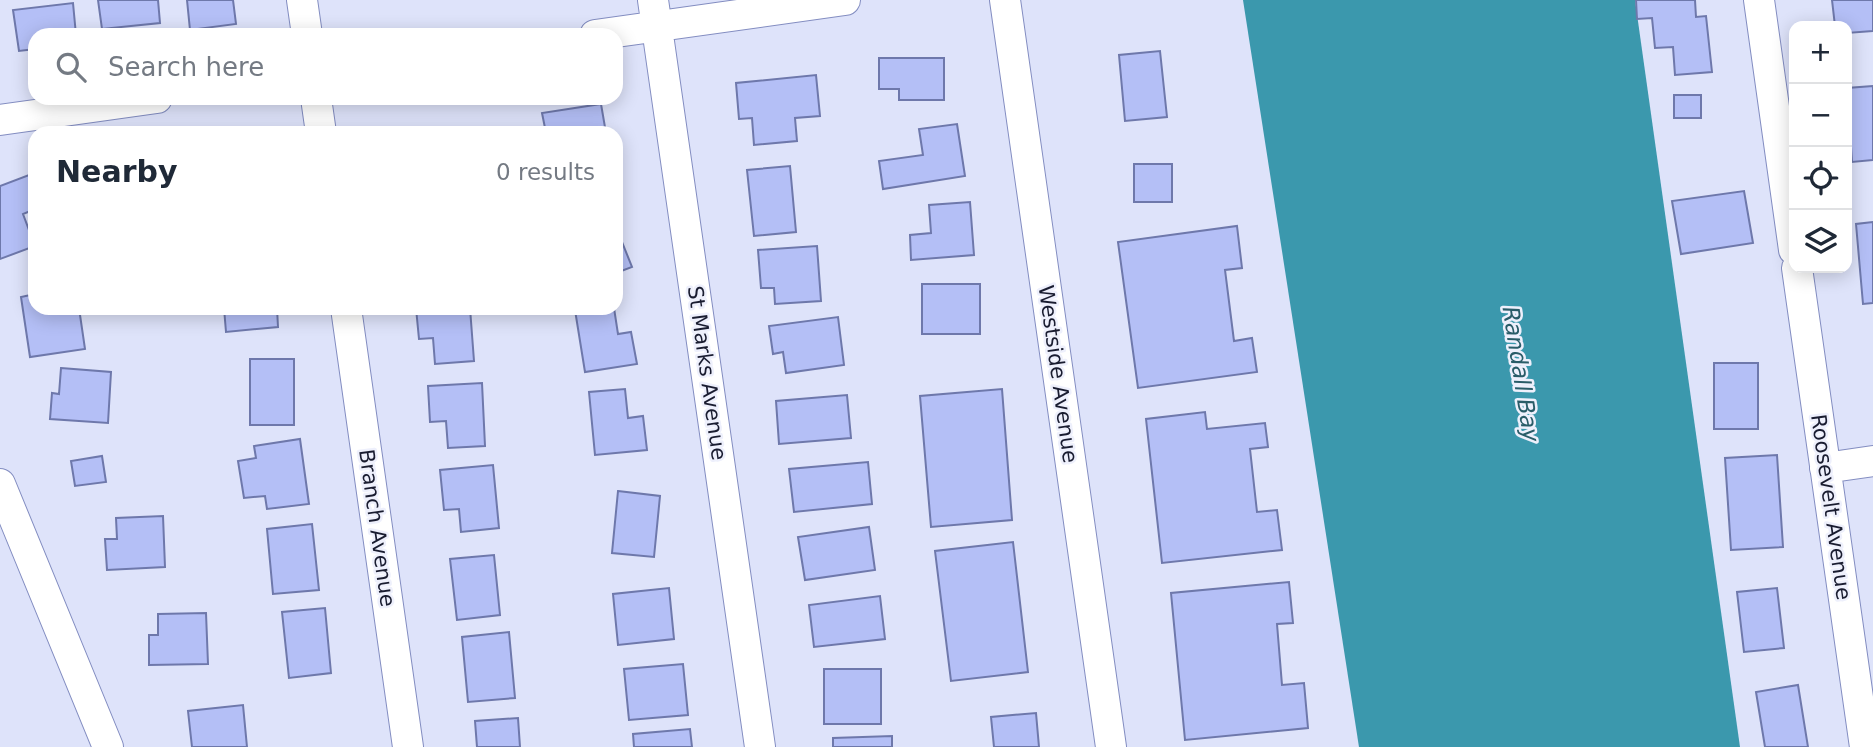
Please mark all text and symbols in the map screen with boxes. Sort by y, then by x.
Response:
map controls [1789,21,1852,273]
button: + [1789,21,1852,84]
search box [28,28,623,105]
icon: search [52,48,90,86]
text: Search here [108,52,264,82]
button: − [1789,84,1852,147]
button: locate [1789,147,1852,210]
text: Nearby [56,154,178,189]
text: 0 results [496,159,595,185]
button: layers [1789,210,1852,273]
street label: St Marks Avenue [683,284,731,462]
street label: Westside Avenue [1034,284,1082,464]
water label: Randall Bay [1497,304,1545,444]
street label: Roosevelt Avenue [1806,413,1856,601]
street label: Branch Avenue [354,448,400,608]

